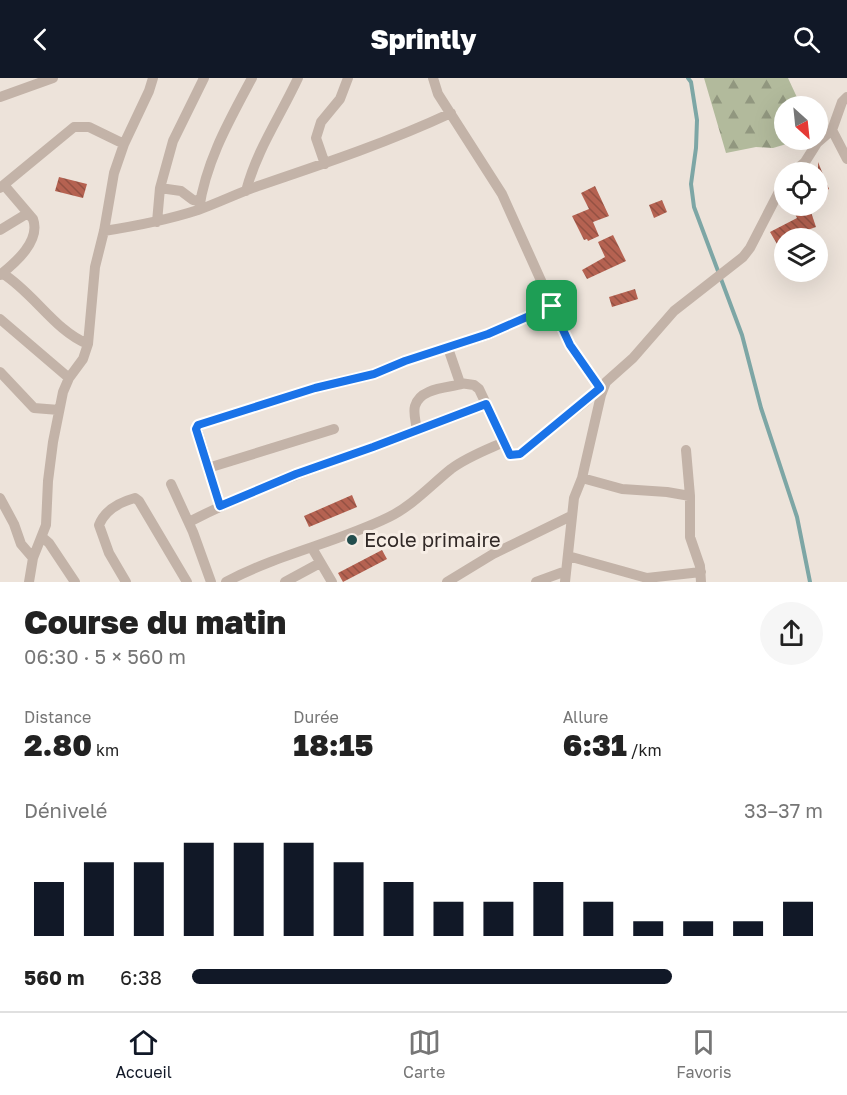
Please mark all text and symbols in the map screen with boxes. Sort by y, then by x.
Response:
icon: back [24,23,57,56]
text: Sprintly [371,23,476,55]
icon: search [790,23,823,56]
north arrow [774,96,828,150]
map controls [774,96,828,282]
button: locate [774,162,828,216]
button: layers [774,228,828,282]
pin [526,280,577,331]
icon: arrive [535,289,568,322]
place label: Ecole primaire [364,527,501,551]
marker: Ecole primaire [345,533,359,547]
text: Course du matin [24,602,286,641]
button: share [760,602,823,665]
text: 06:30 · 5 × 560 m [24,644,186,668]
text: Distance [24,707,91,727]
text: Durée [293,707,339,727]
text: Allure [563,707,608,727]
text: 2.80 [24,727,92,763]
text: 18:15 [293,727,373,763]
text: 6:31 [563,727,627,763]
text: km [92,740,119,760]
text: /km [627,740,662,760]
text: Dénivelé [24,798,107,822]
text: 33–37 m [744,798,823,822]
text: 560 m [24,965,84,989]
text: 6:38 [120,965,162,989]
tab: Accueil [116,1026,172,1082]
tab: Carte [403,1026,445,1082]
tab: Favoris [676,1026,731,1082]

